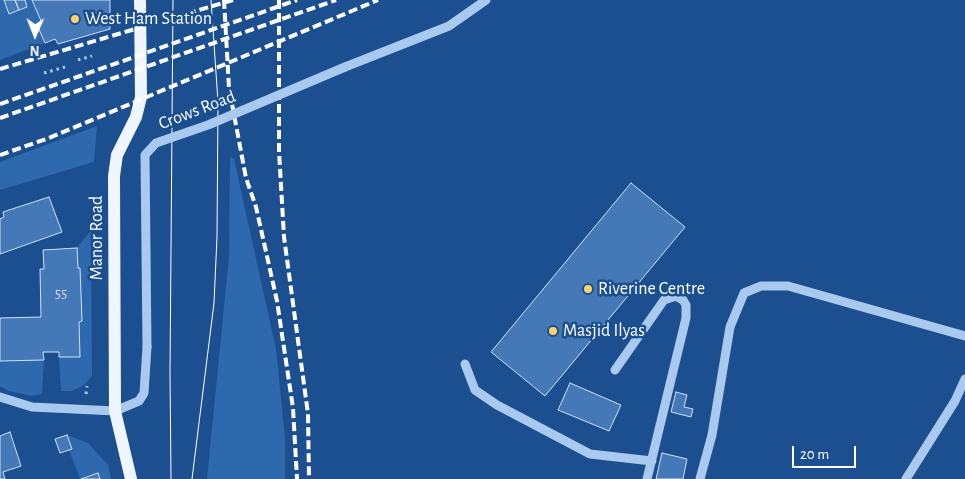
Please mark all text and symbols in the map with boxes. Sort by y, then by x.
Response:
place label: West Ham Station [85,8,212,30]
north arrow [10,10,60,60]
marker: West Ham Station [69,13,81,25]
text: N [30,43,40,57]
street label: Crows Road [155,85,239,135]
street label: Manor Road [86,196,108,280]
place label: Riverine Centre [598,278,705,300]
marker: Riverine Centre [582,283,594,295]
house number: 55 [55,284,67,302]
place label: Masjid Ilyas [563,320,645,342]
marker: Masjid Ilyas [547,325,559,337]
scale bar [795,436,859,468]
text: 20 m [800,447,829,462]

